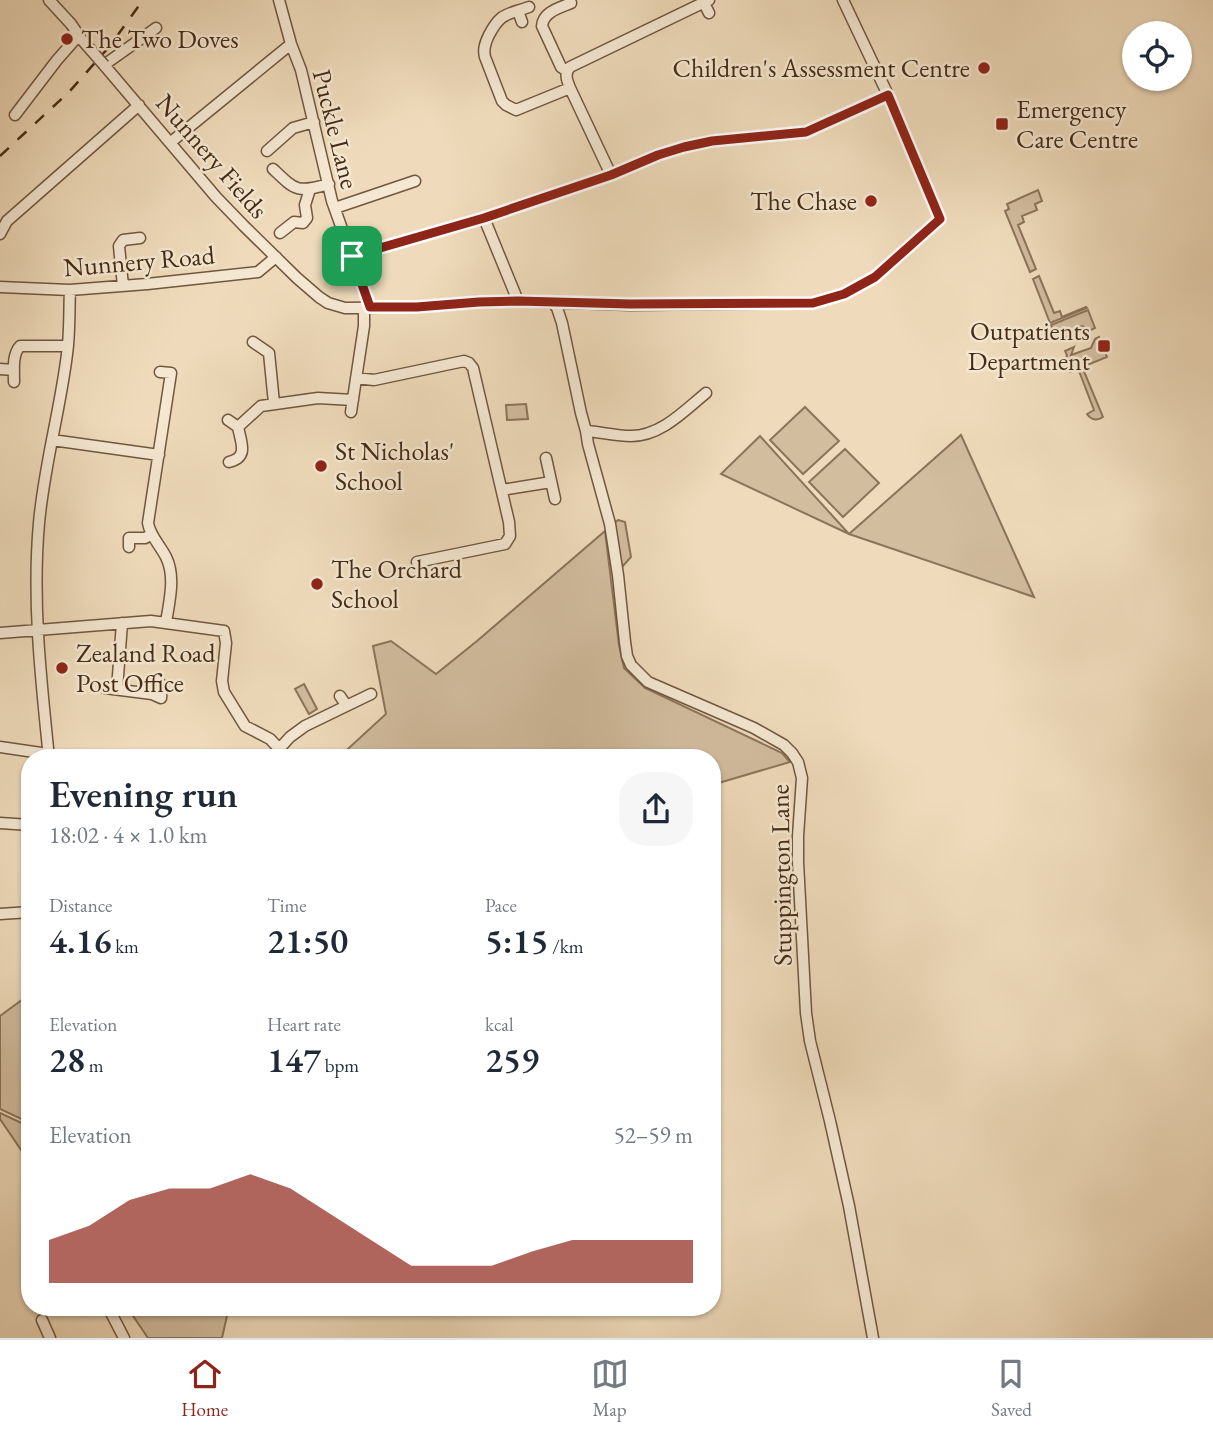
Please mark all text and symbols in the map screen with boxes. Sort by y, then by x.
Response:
map controls [1122,21,1192,91]
button: locate [1122,21,1192,91]
place label: The Two Doves [81,22,239,56]
marker: The Two Doves [59,31,75,47]
place label: Children's Assessment Centre [673,51,970,85]
marker: Children's Assessment Centre [976,60,992,76]
street label: Puckle Lane [305,66,367,192]
street label: Nunnery Fields [148,86,276,226]
place label: Emergency Care Centre [1016,92,1138,156]
marker: Emergency Care Centre [994,116,1010,132]
place label: The Chase [750,184,857,218]
marker: The Chase [863,193,879,209]
pin [322,226,382,286]
street label: Nunnery Road [62,237,217,285]
icon: arrive [333,237,371,275]
place label: Outpatients Department [968,314,1090,378]
marker: Outpatients Department [1096,338,1112,354]
place label: St Nicholas' School [335,434,454,498]
marker: St Nicholas' School [313,458,329,474]
place label: The Orchard School [331,552,463,616]
marker: The Orchard School [309,576,325,592]
place label: Zealand Road Post Office [76,636,216,700]
marker: Zealand Road Post Office [54,660,70,676]
text: Evening run [49,769,238,818]
button: share [619,772,693,846]
street label: Stuppington Lane [762,784,800,966]
text: 18:02 · 4 × 1.0 km [49,820,207,850]
text: Distance [49,893,112,918]
text: Time [267,893,307,918]
text: Pace [485,893,517,918]
text: 4.16 [49,918,111,963]
text: 21:50 [267,918,348,963]
text: 5:15 [485,918,548,963]
text: km [111,934,139,959]
text: /km [548,934,583,959]
text: Elevation [49,1012,117,1037]
text: Heart rate [267,1012,341,1037]
text: kcal [485,1012,514,1037]
text: 28 [49,1037,85,1082]
text: 147 [267,1037,321,1082]
text: 259 [485,1037,539,1082]
text: m [85,1053,104,1078]
text: bpm [321,1053,359,1078]
text: Elevation [49,1120,132,1150]
text: 52–59 m [614,1120,693,1150]
tab: Home [181,1355,228,1422]
tab: Map [591,1355,629,1422]
tab: Saved [991,1355,1032,1422]

